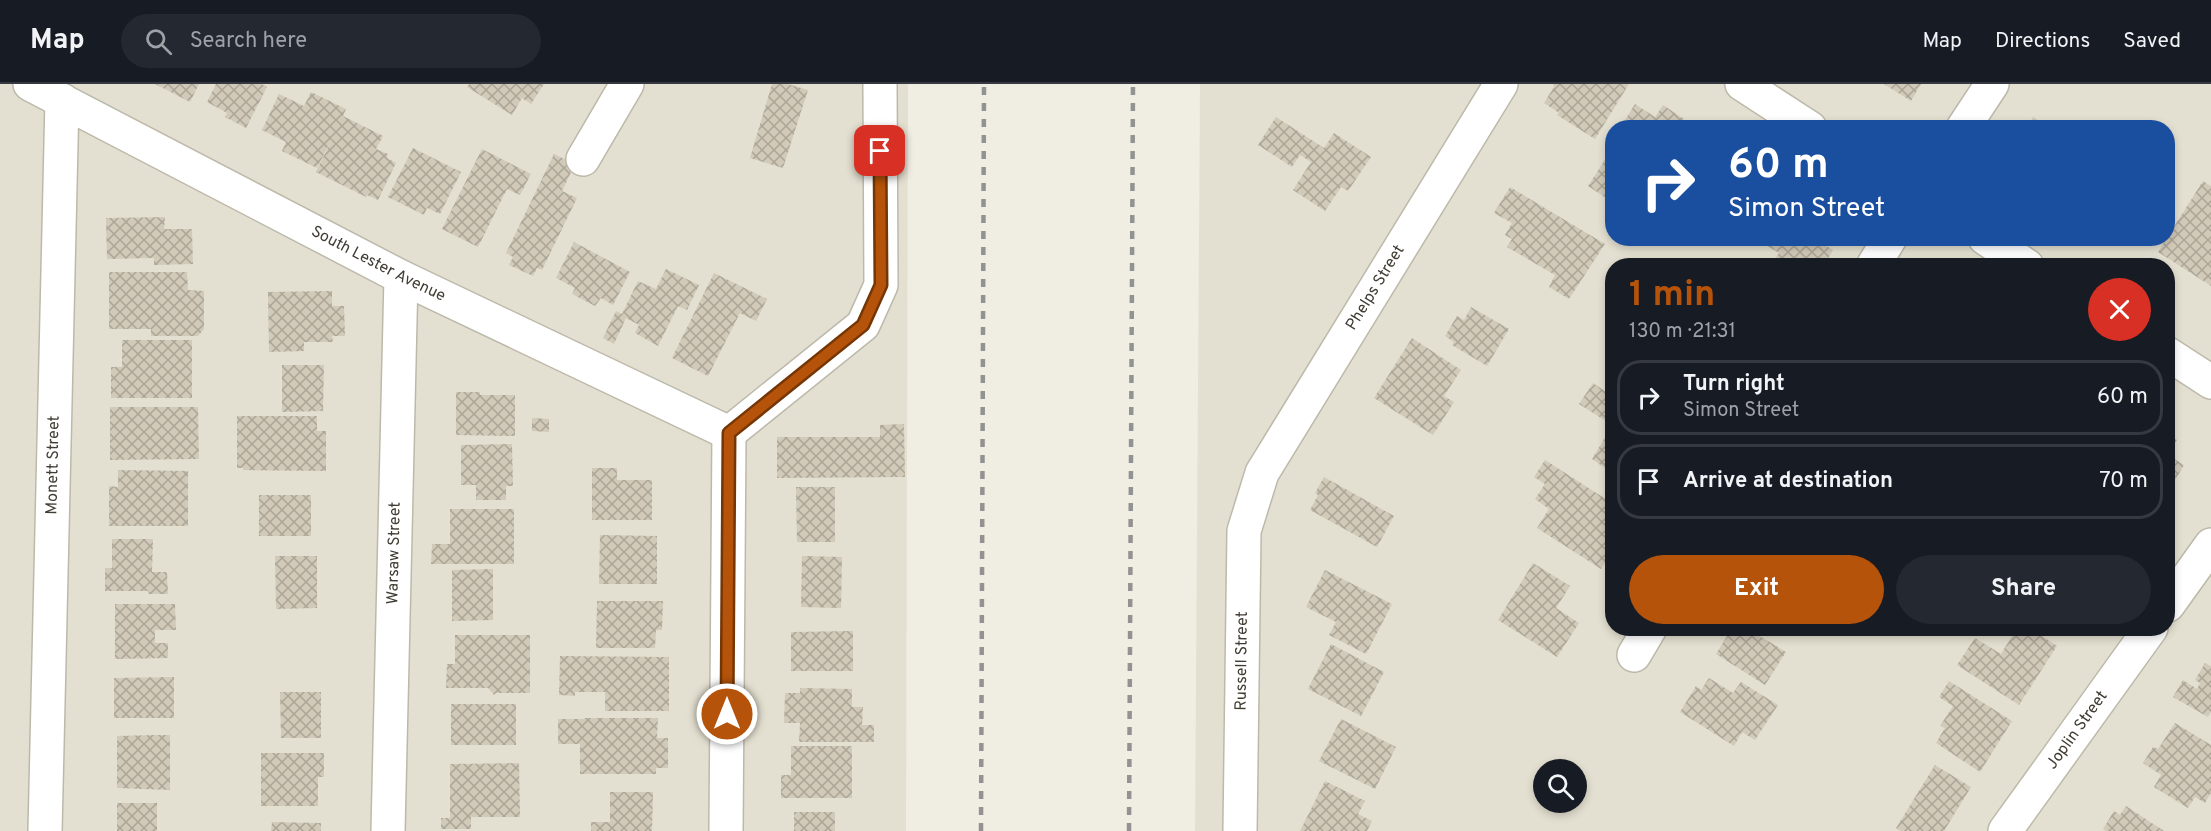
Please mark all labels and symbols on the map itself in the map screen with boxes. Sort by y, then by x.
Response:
pin [854,125,905,176]
street label: South Lester Avenue [307,222,449,307]
street label: Phelps Street [1342,242,1409,334]
street label: Monett Street [42,415,65,515]
street label: Warsaw Street [383,502,406,605]
street label: Russell Street [1232,611,1253,711]
position arrow [695,682,759,746]
street label: Joplin Street [2042,687,2112,773]

